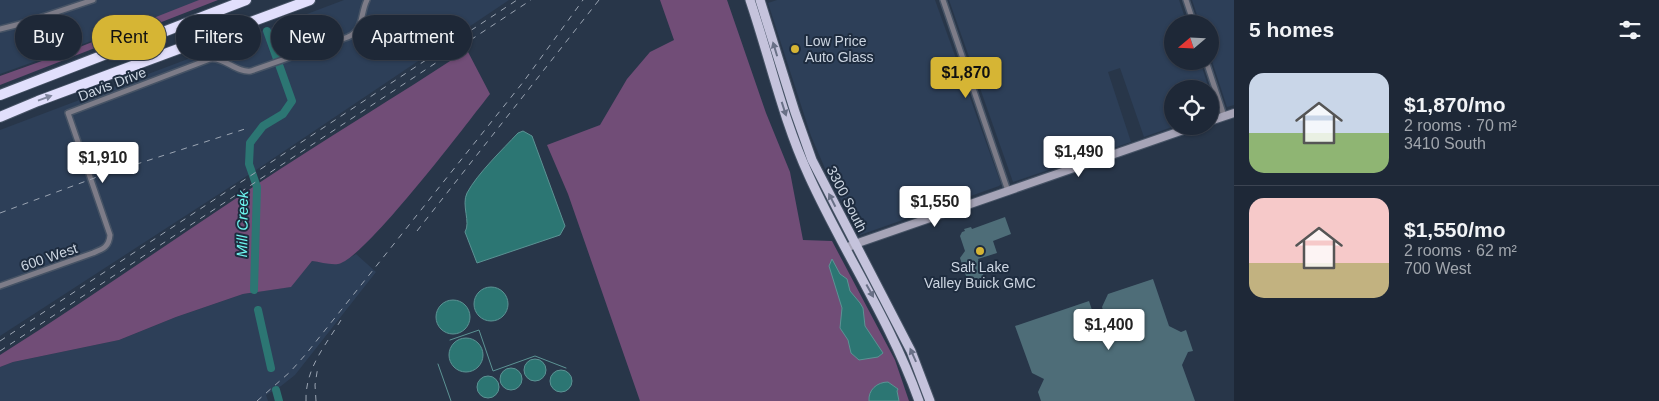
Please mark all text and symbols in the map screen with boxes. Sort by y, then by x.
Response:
chip: Buy [15,15,82,60]
chip: Rent [92,15,166,60]
chip: Filters [176,15,261,60]
chip: New [271,15,343,60]
chip: Apartment [353,15,472,60]
north arrow [1164,15,1219,70]
map controls [1164,15,1219,135]
icon: filters [1616,16,1644,44]
text: 5 homes [1249,18,1334,41]
place label: Low Price Auto Glass [805,33,873,65]
one-way arrow [771,41,779,56]
marker: Low Price Auto Glass [789,43,801,55]
pin: $1,870 [925,56,1007,99]
street label: Davis Drive [76,64,148,104]
text: $1,870 [942,64,990,81]
button: locate [1164,80,1219,135]
icon: home [1289,93,1349,153]
text: $1,870/mo [1404,93,1506,116]
one-way arrow [38,94,53,102]
one-way arrow [780,102,788,117]
text: 2 rooms · 70 m² [1404,117,1517,134]
text: 3410 South [1404,135,1486,152]
pin: $1,490 [1038,136,1120,178]
pin: $1,910 [62,142,144,184]
text: $1,490 [1055,143,1103,160]
text: $1,910 [79,149,127,166]
street label: 3300 South [824,163,870,235]
pin: $1,550 [894,186,976,228]
water label: Mill Creek [233,189,251,257]
one-way arrow [828,193,836,208]
text: $1,550 [911,193,959,210]
icon: home [1289,218,1349,278]
text: $1,550/mo [1404,218,1506,241]
street label: 600 West [19,240,80,274]
text: 2 rooms · 62 m² [1404,242,1517,259]
marker: Salt Lake Valley Buick GMC [974,245,986,257]
place label: Salt Lake Valley Buick GMC [924,259,1036,291]
text: 700 West [1404,260,1471,277]
one-way arrow [866,284,874,298]
pin: $1,400 [1068,308,1150,351]
text: $1,400 [1085,316,1133,333]
one-way arrow [908,348,916,362]

